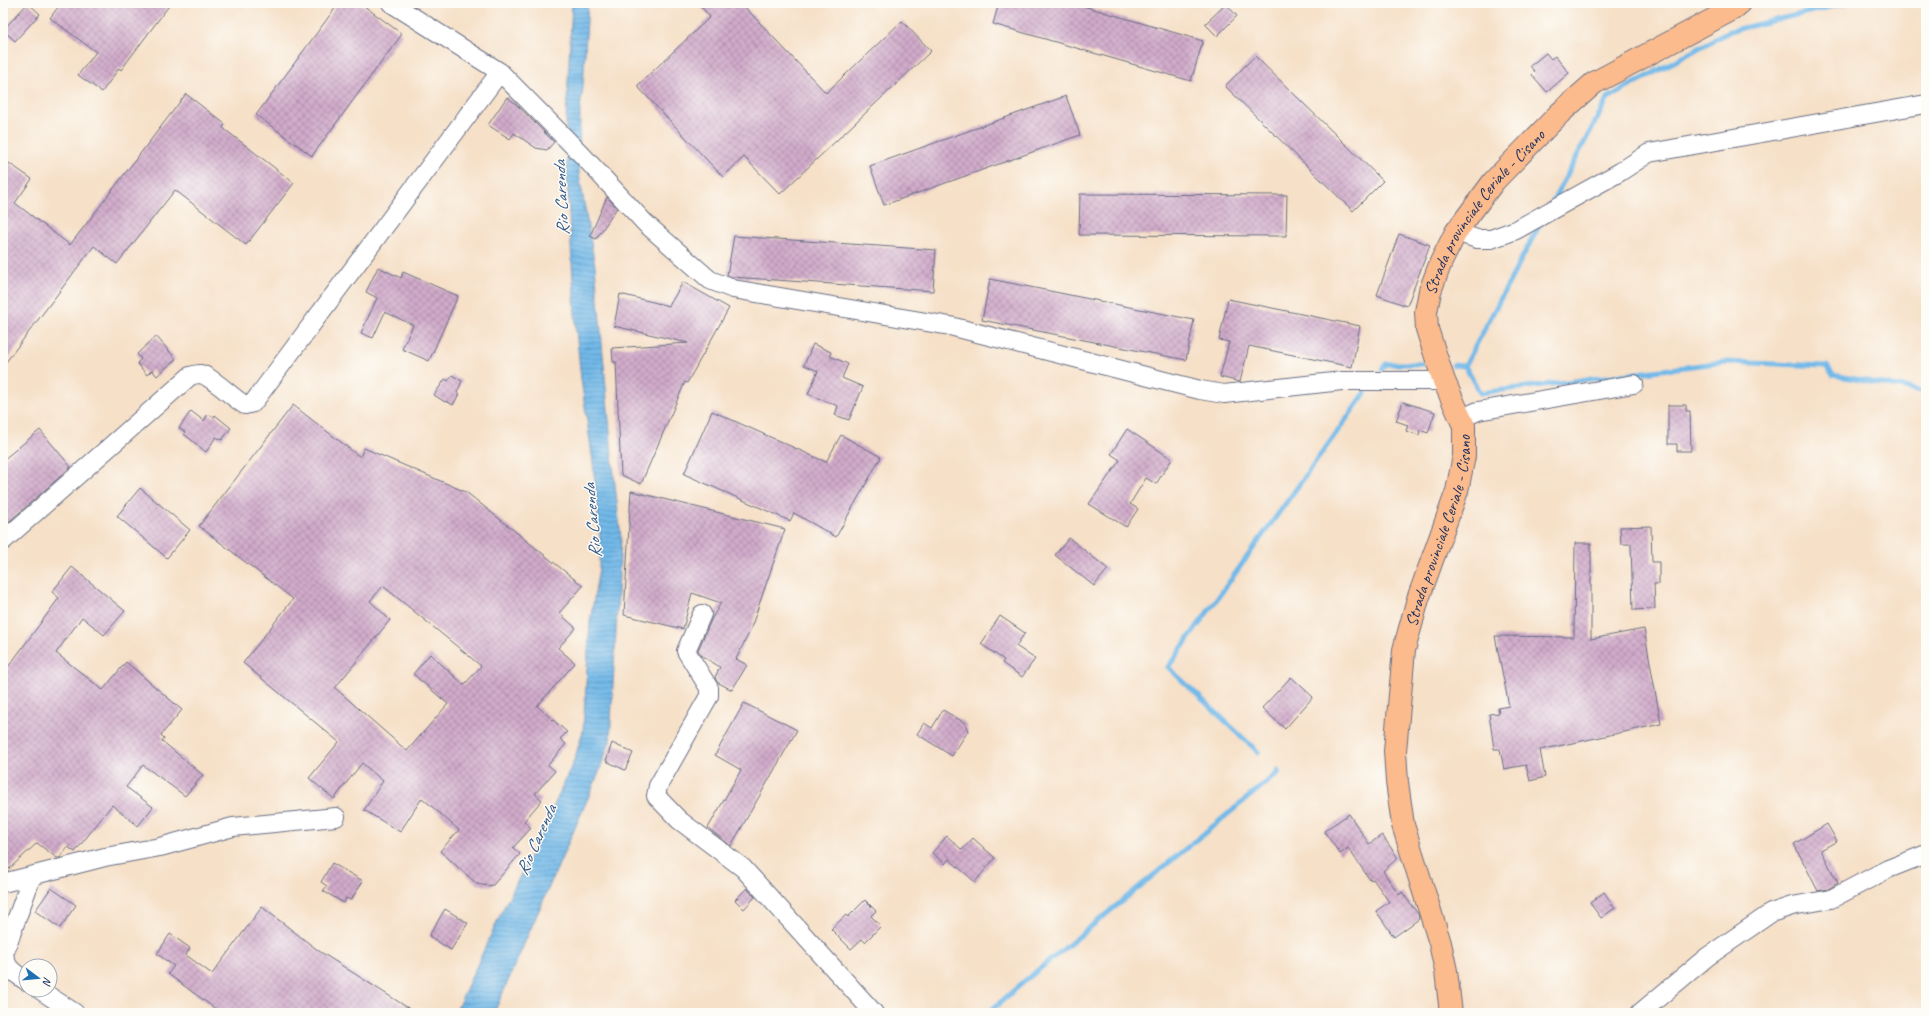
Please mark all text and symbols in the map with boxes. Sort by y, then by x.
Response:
street label: Strada provinciale Ceriale - Cisano [1420,124,1550,298]
water label: Rio Carenda [548,158,574,236]
street label: Strada provinciale Ceriale - Cisano [1401,434,1475,629]
water label: Rio Carenda [578,481,606,559]
water label: Rio Carenda [511,800,562,879]
north arrow [18,958,58,998]
text: N [39,976,55,988]

